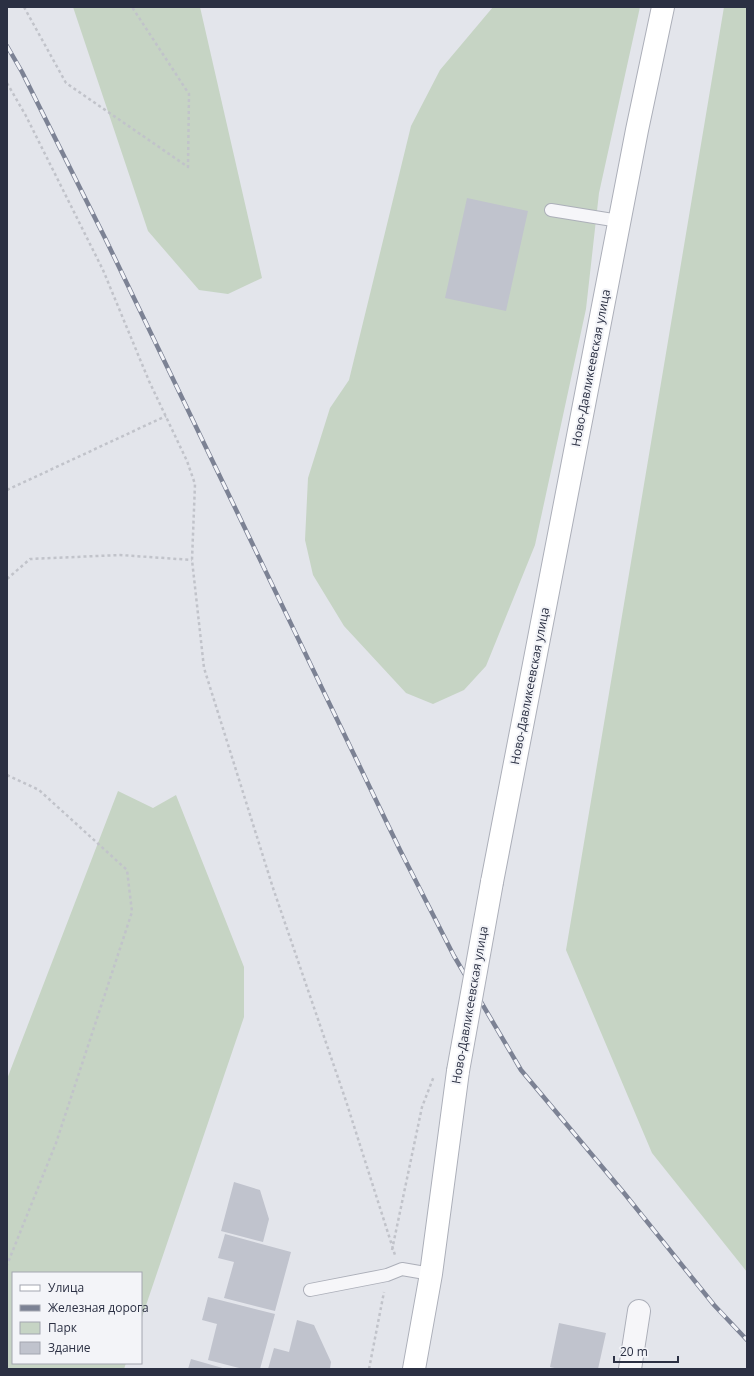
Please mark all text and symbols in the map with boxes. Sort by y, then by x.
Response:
street label: Ново-Давликеевская улица [567,288,614,448]
street label: Ново-Давликеевская улица [506,606,553,766]
street label: Ново-Давликеевская улица [447,925,492,1085]
legend [12,1272,142,1364]
text: Улица [48,1279,84,1296]
text: Железная дорога [48,1299,149,1316]
text: Парк [48,1319,78,1336]
scale bar [614,1338,678,1364]
text: Здание [48,1339,91,1356]
text: 20 m [620,1343,648,1360]

